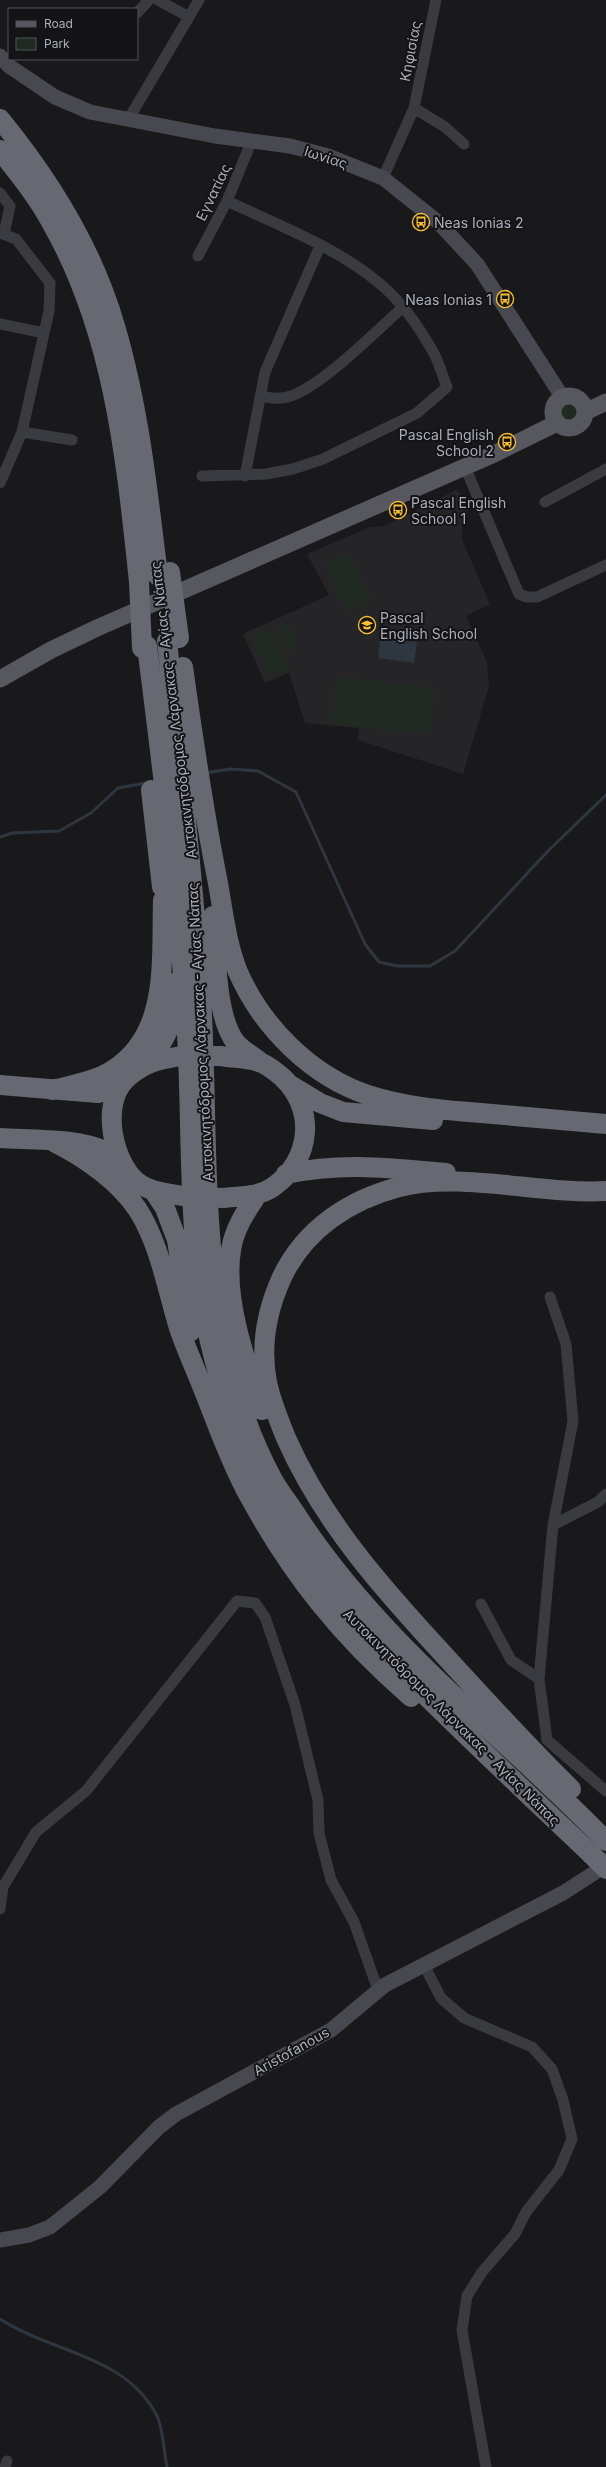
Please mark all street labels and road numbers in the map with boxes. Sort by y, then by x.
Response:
street label: Κηφισίας [396,19,424,83]
street label: Ιωνίας [302,142,350,172]
street label: Εγνατίας [192,161,234,223]
street label: Αυτοκινητόδρομος Λάρνακας - Αγίας Νάπας [146,560,200,860]
street label: Αυτοκινητόδρομος Λάρνακας - Αγίας Νάπας [184,882,216,1182]
street label: Αυτοκινητόδρομος Λάρνακας - Αγίας Νάπας [340,1605,564,1829]
street label: Aristofanous [250,2023,332,2079]

